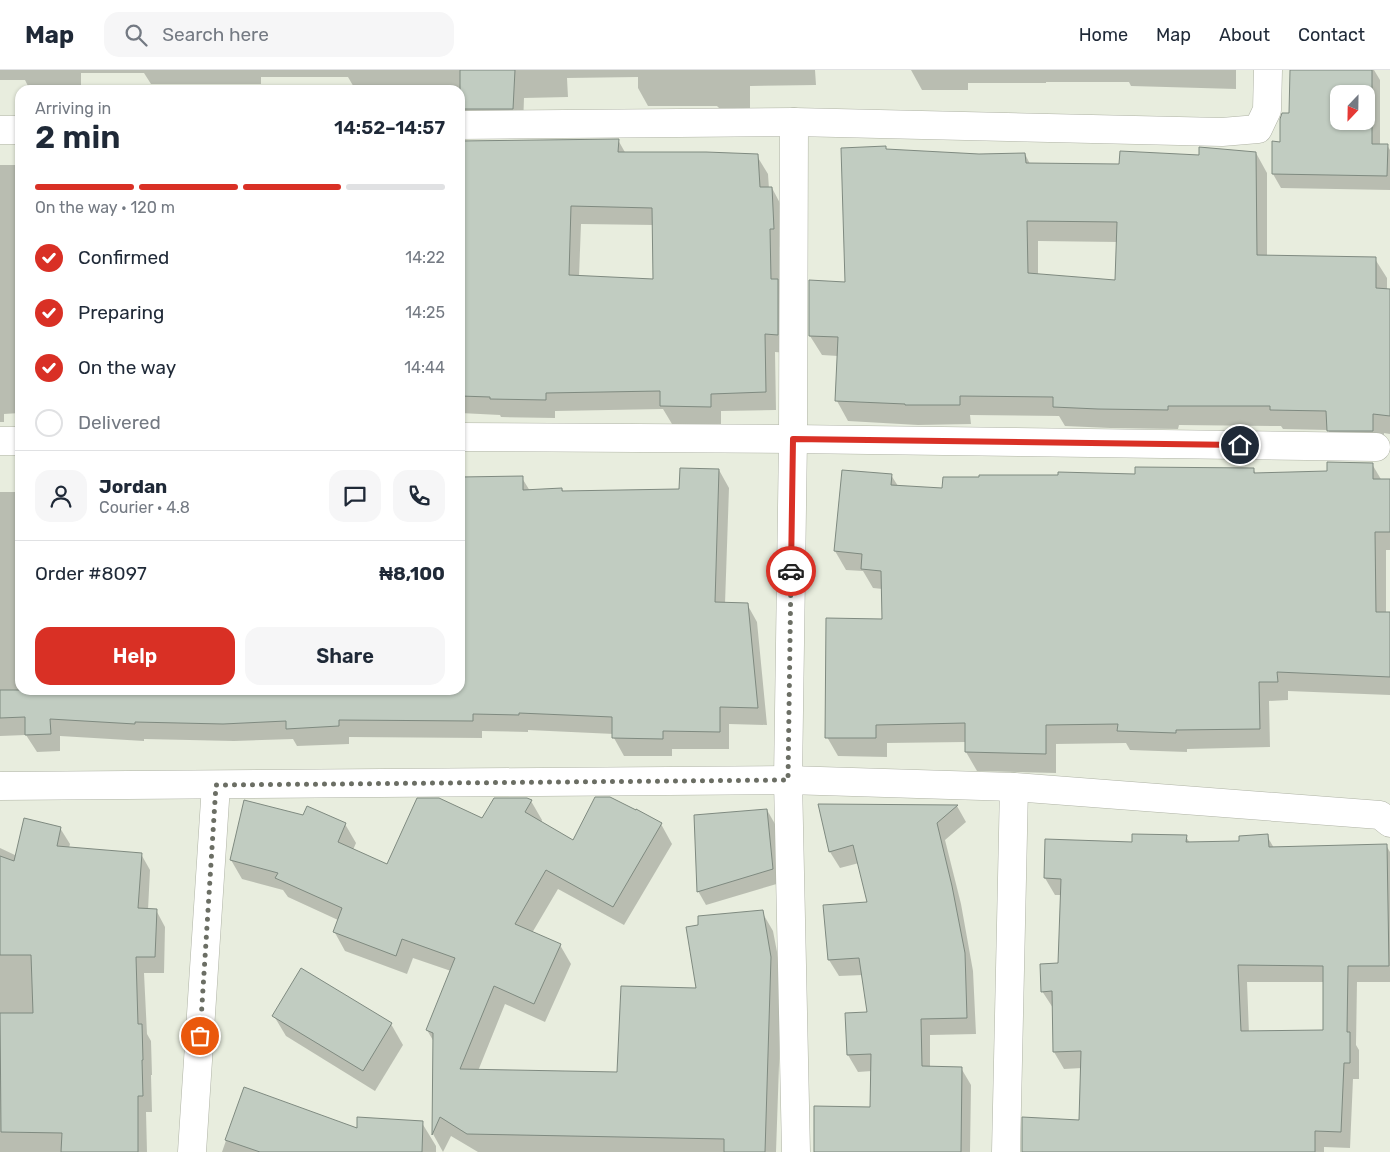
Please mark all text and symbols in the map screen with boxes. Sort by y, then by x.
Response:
search box [104,12,454,57]
text: Map [25,21,74,49]
icon: search [122,21,150,49]
text: Search here [162,23,269,46]
text: Home [1079,24,1128,46]
text: Map [1156,24,1191,46]
text: About [1219,24,1270,46]
text: Contact [1298,24,1365,46]
north arrow [1330,85,1375,130]
map controls [1330,85,1375,130]
text: Arriving in [35,99,111,118]
text: 14:52–14:57 [334,116,445,139]
text: 2 min [35,118,120,156]
text: On the way · 120 m [35,198,175,217]
icon: check [35,244,63,272]
text: Confirmed [78,246,169,269]
text: 14:22 [405,248,445,267]
icon: check [35,299,63,327]
text: Preparing [78,301,164,324]
text: 14:25 [405,303,445,322]
icon: check [35,354,63,382]
text: On the way [78,356,176,379]
text: 14:44 [404,358,445,377]
text: Delivered [78,411,161,434]
pin [1219,424,1261,466]
icon: home [1226,431,1254,459]
button: person [35,470,87,522]
button: chat [329,470,381,522]
button: phone [393,470,445,522]
text: Jordan [99,475,167,498]
text: Courier · 4.8 [99,498,190,517]
courier [766,546,816,596]
icon: car [777,557,805,585]
text: Order #8097 [35,562,147,585]
text: ₦8,100 [379,562,445,585]
button: Help [35,627,235,685]
button: Share [245,627,445,685]
pin [179,1015,221,1057]
icon: bag [186,1022,214,1050]

